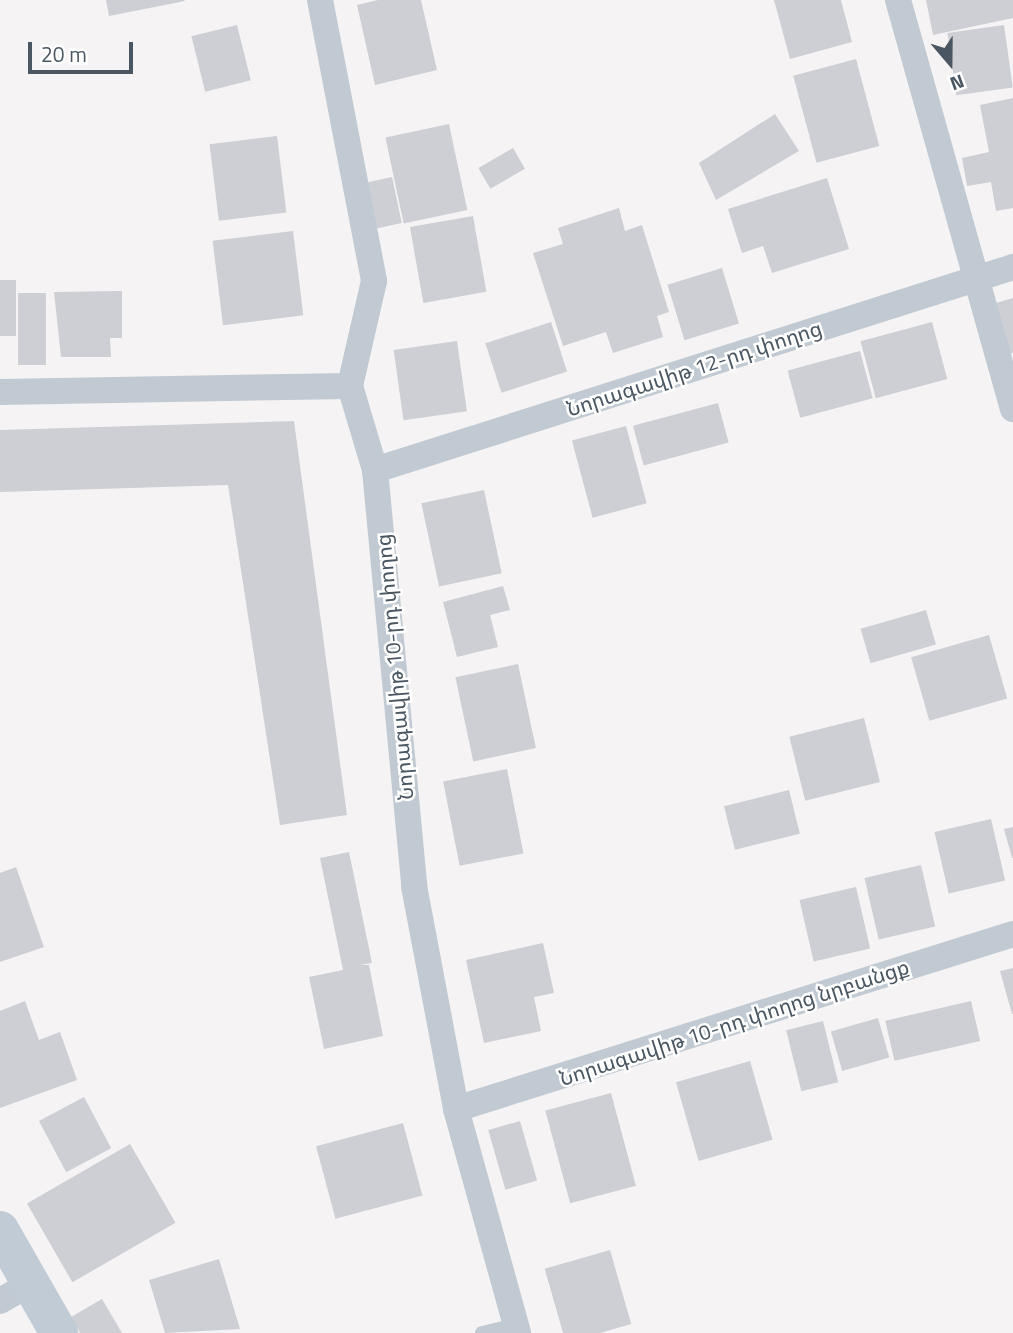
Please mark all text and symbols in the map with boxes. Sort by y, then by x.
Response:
scale bar [32,28,136,72]
north arrow [915,28,985,98]
text: 20 m [41,38,87,70]
text: N [946,67,969,99]
street label: Նորագավիթ 12-րդ փողոց [563,315,825,421]
street label: Նորագավիթ 10-րդ փողոց [370,533,418,801]
street label: Նորագավիթ 10-րդ փողոց նրբանցք [556,953,912,1091]

